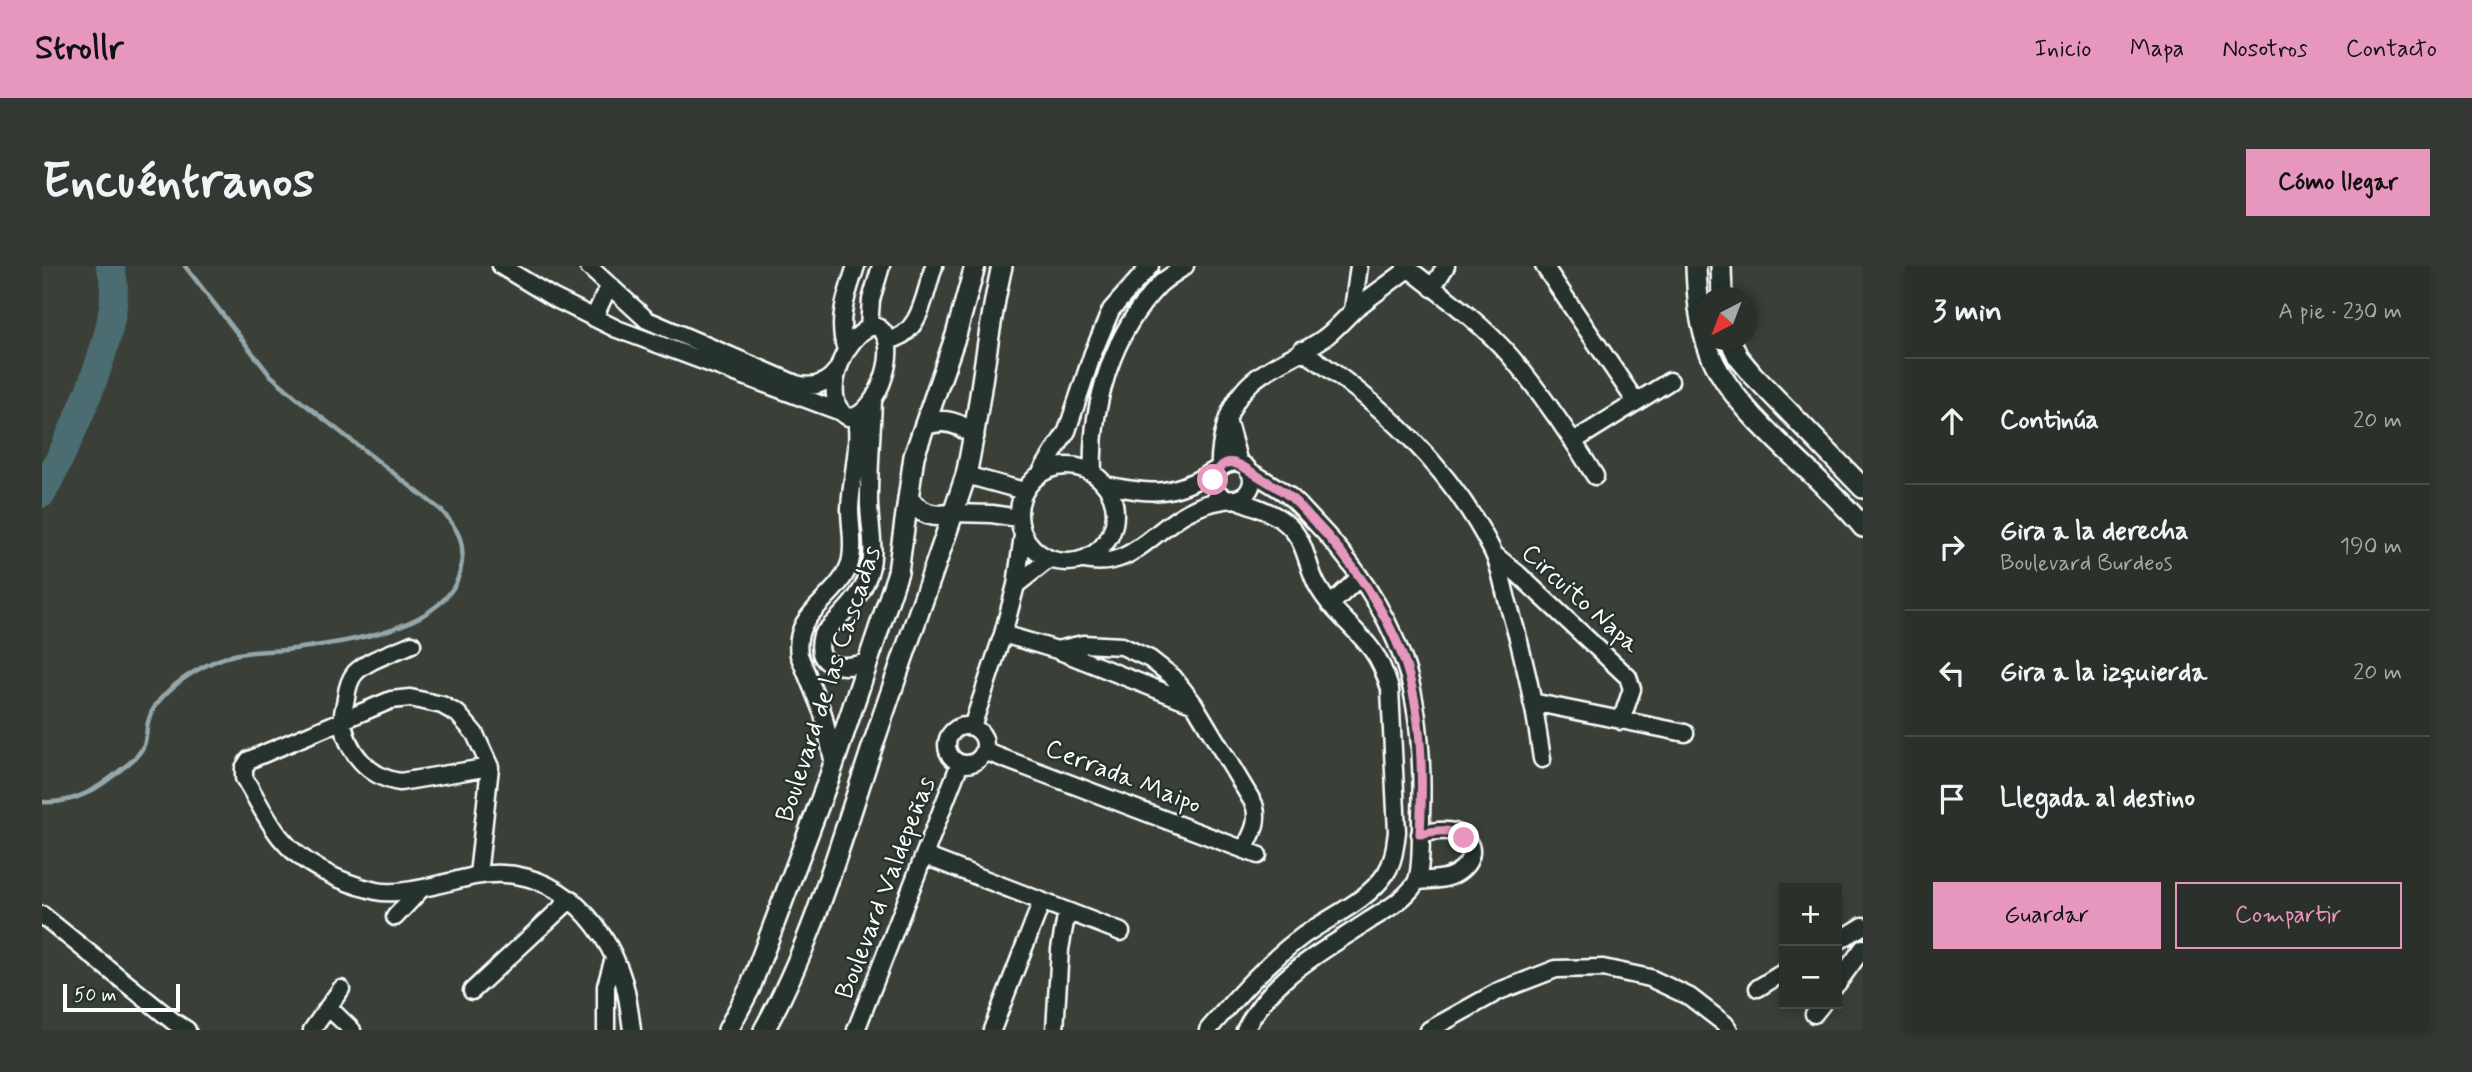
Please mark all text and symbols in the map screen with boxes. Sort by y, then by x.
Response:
text: Strollr [35,27,124,71]
text: Inicio [2034,34,2092,65]
text: Mapa [2130,34,2184,65]
text: Nosotros [2222,34,2308,65]
text: Contacto [2346,34,2437,65]
button: Cómo llegar [2246,149,2430,216]
text: Encuéntranos [42,150,314,215]
north arrow [1695,287,1758,350]
text: 3 min [1933,292,2002,331]
text: A pie · 230 m [2278,297,2402,327]
icon: ahead [1933,402,1971,440]
text: Continúa [2000,404,2099,438]
text: 20 m [2353,406,2402,436]
route start [1197,464,1228,495]
text: Gira a la derecha [2000,515,2189,549]
icon: right [1933,528,1971,566]
text: 190 m [2340,532,2402,562]
street label: Circuito Napa [1513,537,1647,662]
street label: Boulevard de las Cascadas [768,542,890,826]
text: Boulevard Burdeos [2000,549,2173,579]
icon: left [1933,654,1971,692]
text: Gira a la izquierda [2000,656,2207,690]
text: 20 m [2353,658,2402,688]
street label: Cerrada Maipo [1040,732,1206,822]
street label: Boulevard Valdepeñas [828,772,944,1004]
icon: arrive [1933,780,1971,818]
text: Llegada al destino [2000,782,2195,816]
route end [1448,822,1479,853]
button: Guardar [1933,882,2161,949]
button: Compartir [2175,882,2402,949]
map controls [1779,883,1842,1009]
button: + [1779,883,1842,946]
button: − [1779,946,1842,1009]
scale bar [63,981,180,1013]
text: 50 m [74,983,117,1008]

